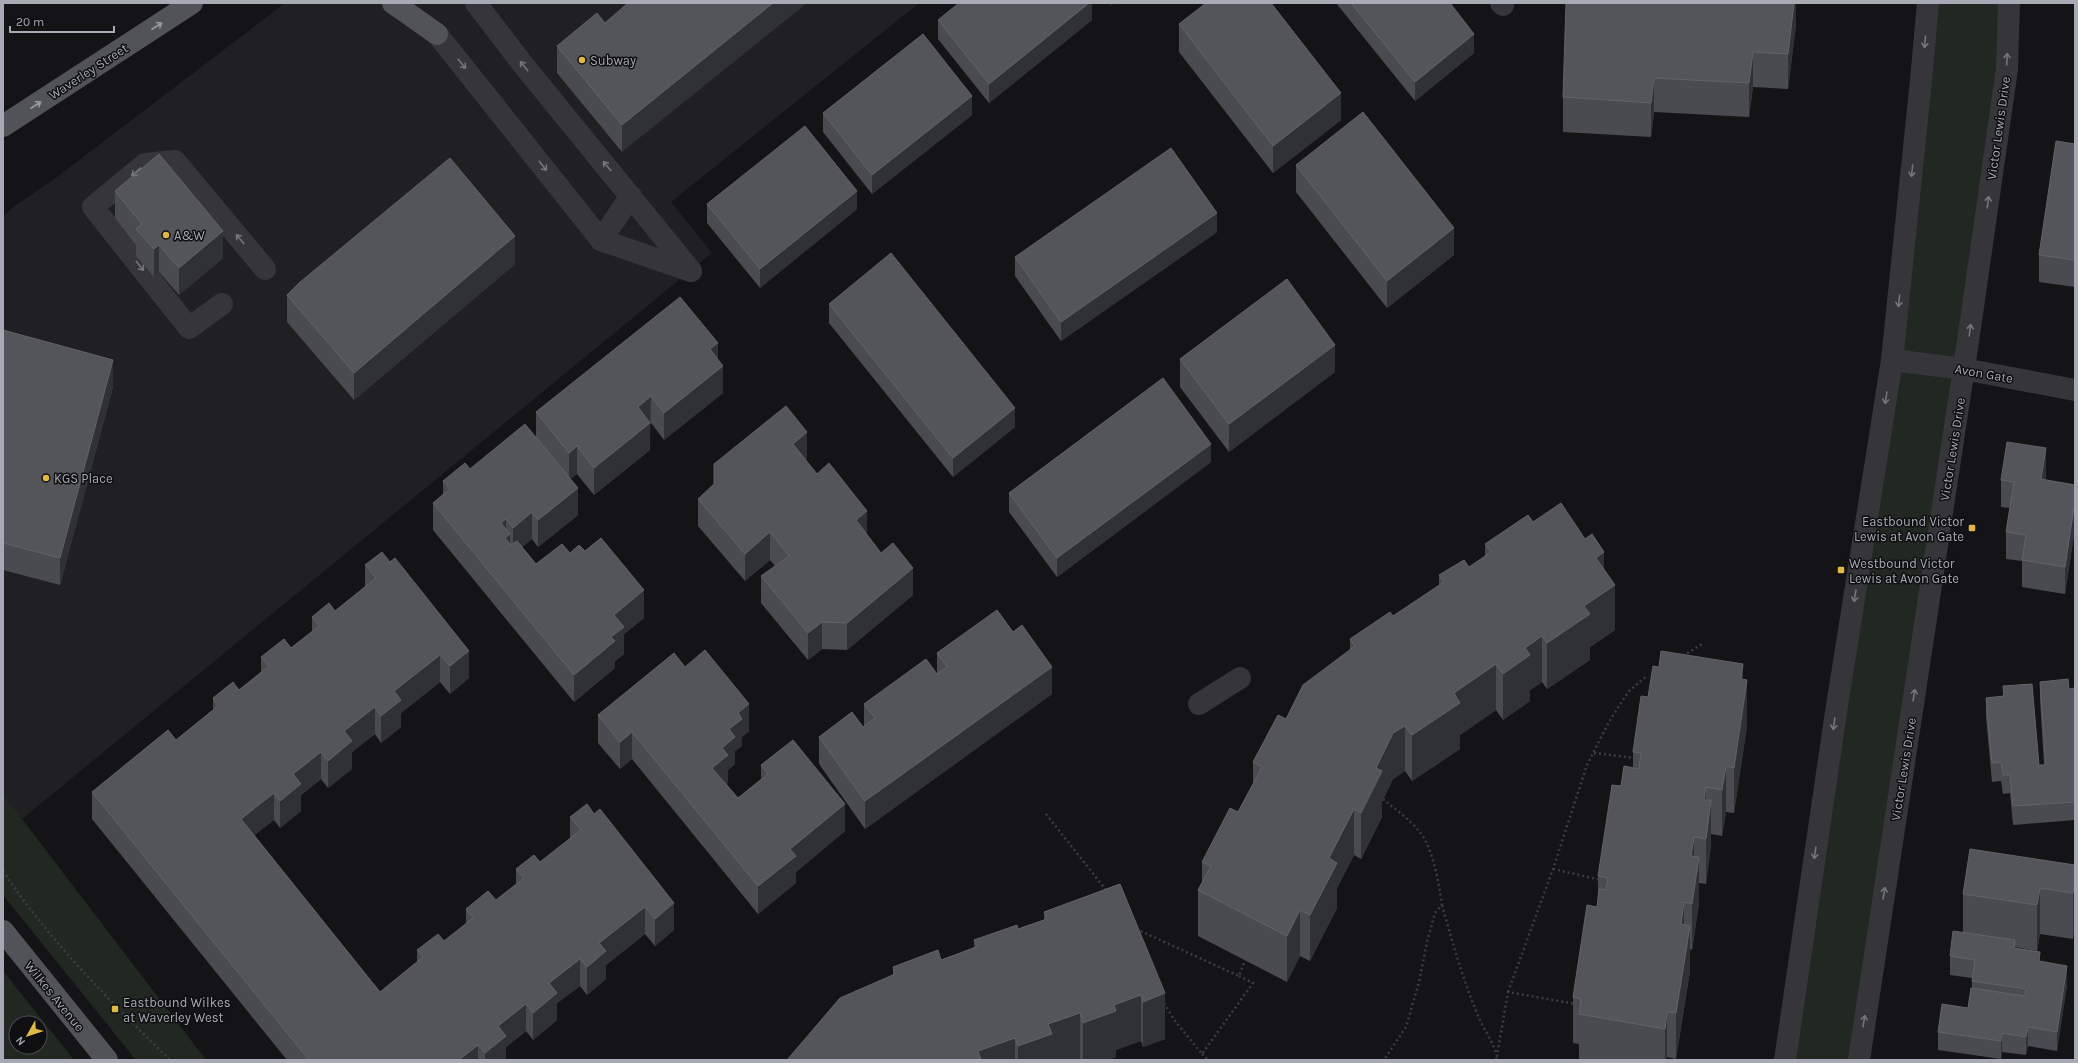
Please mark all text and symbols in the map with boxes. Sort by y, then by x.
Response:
scale bar [10,8,114,34]
text: 20 m [16,15,44,29]
one-way arrow [151,22,162,30]
one-way arrow [1921,35,1928,48]
street label: Waverley Street [46,40,131,103]
place label: Subway [590,53,636,68]
one-way arrow [2003,53,2011,66]
marker: Subway [577,55,587,65]
one-way arrow [457,59,466,70]
one-way arrow [519,61,528,72]
street label: Victor Lewis Drive [1984,75,2013,181]
one-way arrow [30,100,42,108]
one-way arrow [538,161,547,172]
one-way arrow [602,161,611,172]
one-way arrow [1909,164,1916,177]
one-way arrow [130,168,141,177]
one-way arrow [1984,195,1992,208]
place label: A&W [174,228,205,243]
marker: A&W [161,230,171,240]
one-way arrow [235,234,244,245]
one-way arrow [135,260,144,271]
one-way arrow [1896,294,1903,307]
one-way arrow [1966,324,1974,337]
street label: Avon Gate [1954,361,2015,386]
one-way arrow [1882,391,1890,404]
street label: Victor Lewis Drive [1937,396,1968,502]
place label: KGS Place [54,471,113,486]
marker: KGS Place [41,473,51,483]
place label: Eastbound Victor Lewis at Avon Gate [1854,514,1964,544]
marker: Eastbound Victor Lewis at Avon Gate [1967,523,1977,533]
place label: Westbound Victor Lewis at Avon Gate [1849,556,1959,586]
marker: Westbound Victor Lewis at Avon Gate [1836,565,1846,575]
one-way arrow [1850,589,1858,602]
one-way arrow [1910,689,1918,702]
street label: Victor Lewis Drive [1888,716,1919,822]
one-way arrow [1830,717,1838,730]
one-way arrow [1811,846,1819,859]
one-way arrow [1880,887,1888,900]
street label: Wilkes Avenue [22,958,88,1035]
place label: Eastbound Wilkes at Waverley West [123,995,231,1025]
marker: Eastbound Wilkes at Waverley West [110,1004,120,1014]
north arrow [8,1015,48,1055]
one-way arrow [1860,1015,1868,1028]
text: N [13,1034,28,1048]

